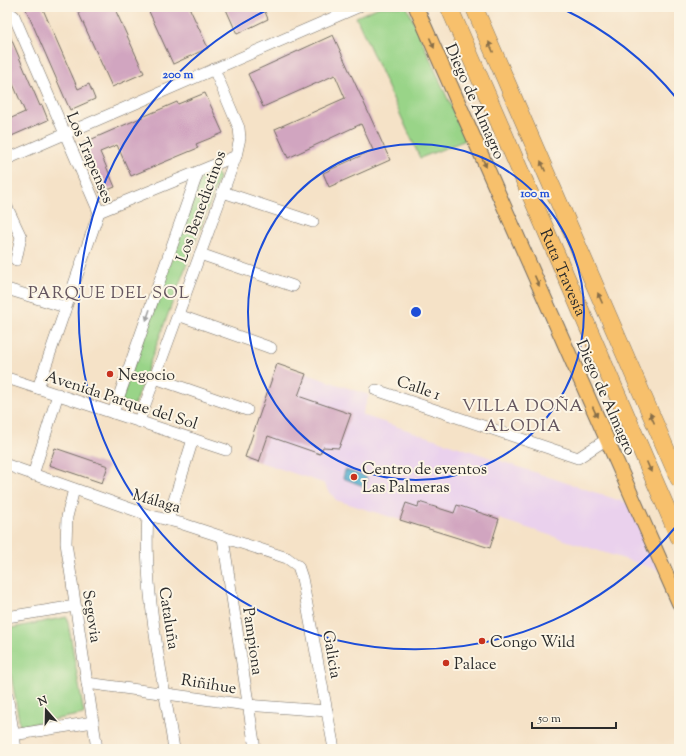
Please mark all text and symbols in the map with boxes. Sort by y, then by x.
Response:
one-way arrow [429,37,435,48]
street label: Diego de Almagro [438,40,510,164]
one-way arrow [488,42,494,53]
text: 200 m [163,66,193,84]
street label: Los Trapenses [59,109,118,207]
street label: Los Benedictinos [171,148,233,266]
one-way arrow [481,156,487,167]
one-way arrow [540,161,546,172]
text: 100 m [519,185,550,203]
street label: Ruta Travesía [533,226,591,321]
one-way arrow [534,275,540,286]
district label: PARQUE DEL SOL [28,282,190,306]
one-way arrow [597,292,603,304]
centre of rings [409,305,423,319]
one-way arrow [145,309,151,321]
street label: Diego de Almagro [569,336,641,460]
place label: Negocio [118,365,175,388]
street label: Avenida Parque del Sol [42,366,201,437]
marker: Negocio [105,369,115,379]
street label: Calle 1 [393,371,444,408]
district label: VILLA DOÑA ALODIA [462,395,584,439]
one-way arrow [592,407,598,418]
one-way arrow [649,412,655,423]
place label: Centro de eventos Las Palmeras [362,459,487,500]
one-way arrow [646,461,652,473]
marker: Centro de eventos Las Palmeras [349,472,359,482]
street label: Málaga [130,485,184,520]
street label: Cataluña [151,585,184,652]
street label: Segovia [75,588,106,645]
street label: Pampiona [235,606,268,677]
street label: Galicia [315,629,346,681]
place label: Congo Wild [490,632,575,655]
marker: Congo Wild [477,636,487,646]
place label: Palace [454,654,496,677]
marker: Palace [441,658,451,668]
street label: Riñihue [179,670,238,701]
north arrow [26,690,66,730]
text: N [35,692,50,711]
scale bar [532,704,616,730]
text: 50 m [537,710,561,728]

